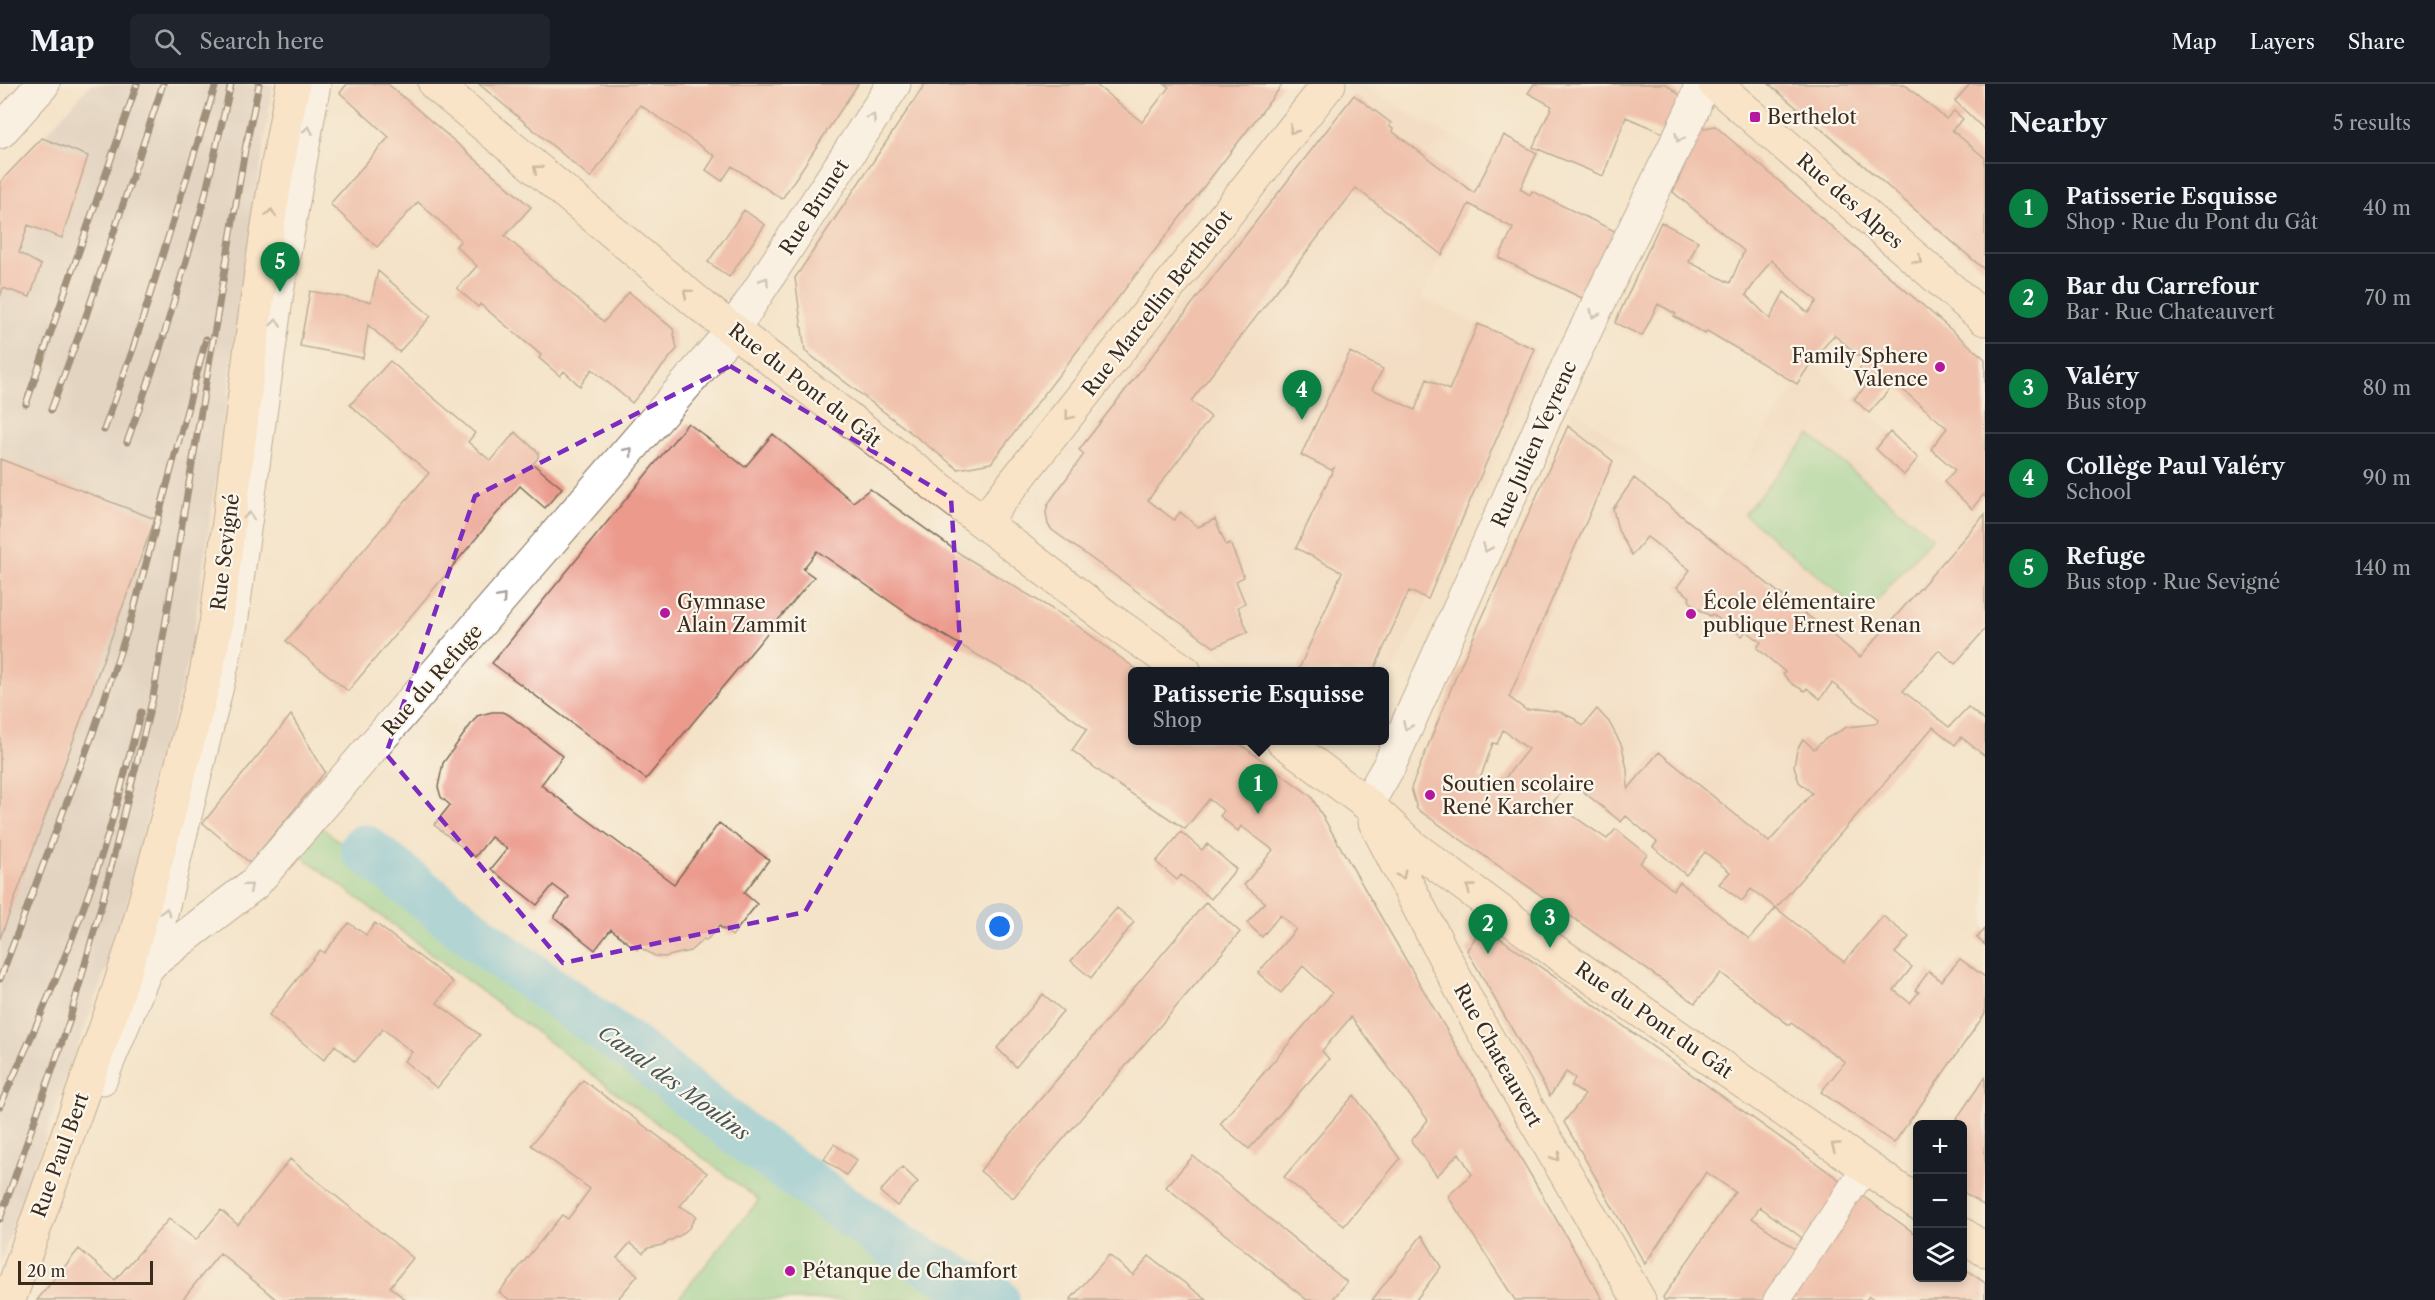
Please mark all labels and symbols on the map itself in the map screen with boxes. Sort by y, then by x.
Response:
place label: Berthelot [1767,105,1857,129]
marker: Berthelot [1748,110,1762,124]
one-way arrow [865,114,876,125]
one-way arrow [1289,123,1300,134]
one-way arrow [301,126,314,136]
one-way arrow [1674,132,1686,143]
street label: Rue des Alpes [1792,148,1908,254]
street label: Rue Brunet [774,155,854,259]
one-way arrow [533,165,544,176]
street label: Rue Marcellin Berthelot [1077,205,1237,401]
one-way arrow [265,208,277,217]
pin: 5 [260,242,300,292]
one-way arrow [1911,253,1922,264]
one-way arrow [758,277,770,287]
one-way arrow [683,290,694,301]
one-way arrow [1589,307,1601,318]
one-way arrow [270,318,282,327]
street label: Rue du Pont du Gât [724,318,886,452]
place label: Family Sphere Valence [1792,344,1928,391]
street label: Rue Julien Veyrenc [1486,357,1582,531]
marker: Family Sphere Valence [1933,360,1947,374]
pin: 4 [1282,370,1322,420]
one-way arrow [1065,409,1076,420]
one-way arrow [622,447,633,458]
street label: Rue Sevigné [206,492,244,612]
one-way arrow [242,511,254,520]
one-way arrow [1482,542,1494,553]
place label: École élémentaire publique Ernest Renan [1703,589,1921,637]
place label: Gymnase Alain Zammit [676,590,807,637]
one-way arrow [495,594,506,605]
marker: Gymnase Alain Zammit [658,606,672,620]
marker: École élémentaire publique Ernest Renan [1684,607,1698,621]
street label: Rue du Refuge [377,619,487,741]
one-way arrow [1403,720,1415,731]
pin: 1 [1238,764,1278,814]
place label: Soutien scolaire René Karcher [1442,772,1594,819]
marker: Soutien scolaire René Karcher [1423,788,1437,802]
one-way arrow [1395,869,1406,879]
one-way arrow [242,883,253,894]
one-way arrow [1466,884,1477,895]
pin: 3 [1530,898,1570,948]
pin: 2 [1468,904,1508,954]
one-way arrow [158,907,171,917]
your location [985,912,1014,941]
street label: Rue du Pont du Gât [1571,957,1737,1083]
street label: Rue Chateauvert [1449,979,1547,1131]
water label: Canal des Moulins [594,1019,755,1146]
street label: Rue Paul Bert [26,1089,94,1221]
one-way arrow [1830,1142,1841,1153]
one-way arrow [1548,1151,1560,1161]
scale bar [18,1258,153,1286]
place label: Pétanque de Chamfort [802,1259,1017,1283]
marker: Pétanque de Chamfort [783,1264,797,1278]

